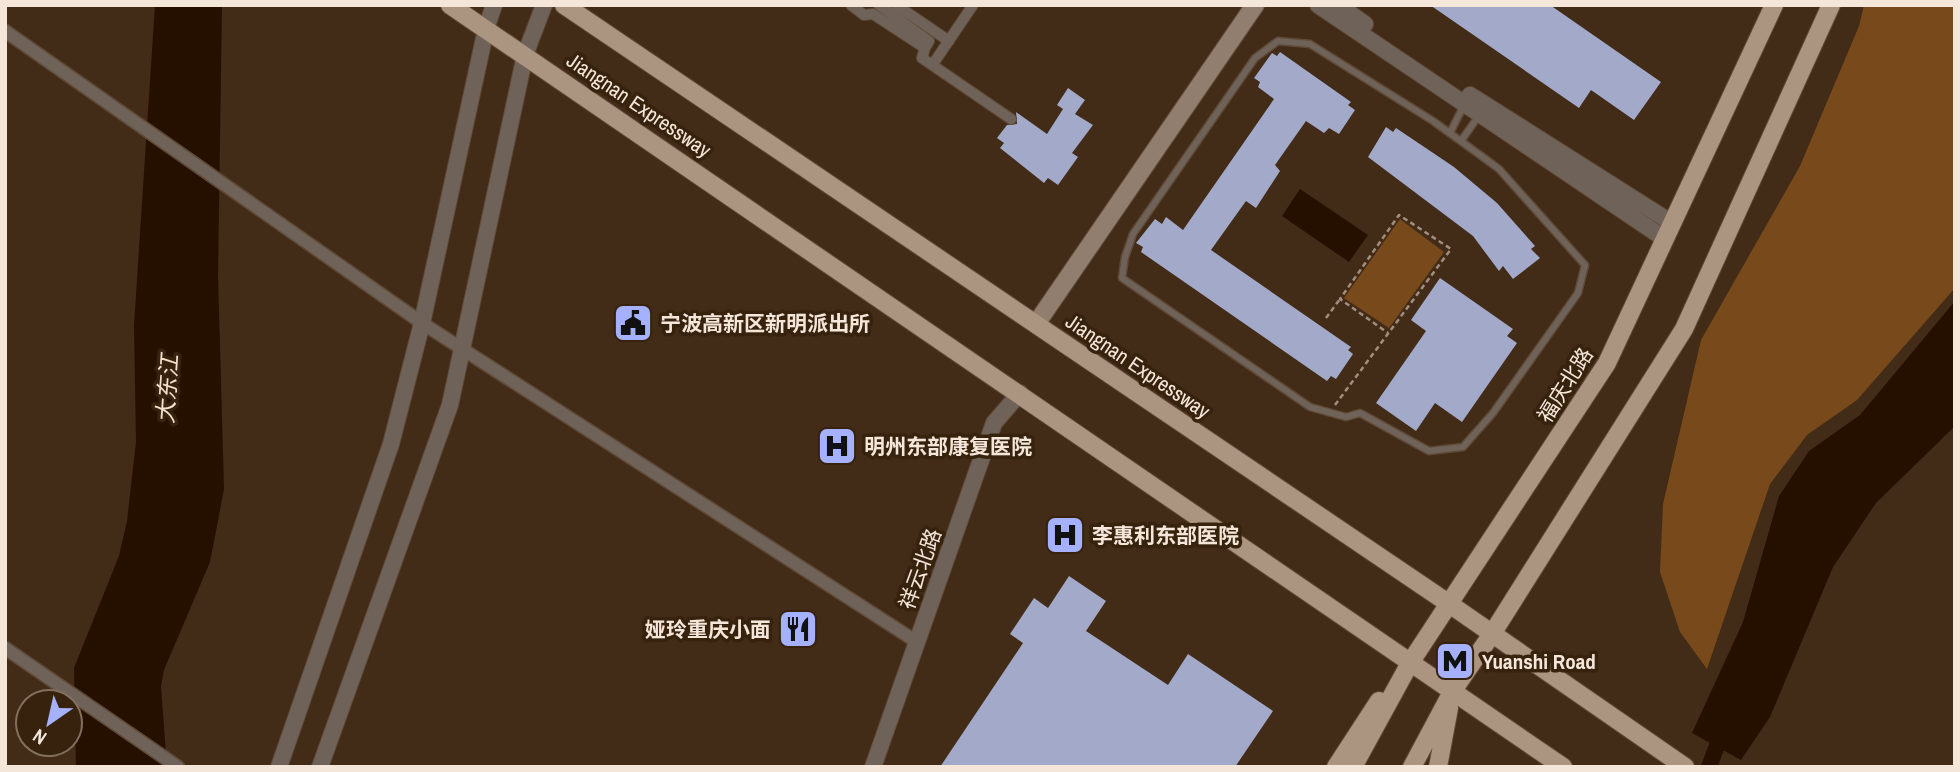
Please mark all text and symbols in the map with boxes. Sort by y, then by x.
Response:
street label: Jiangnan Expressway [561,46,717,164]
public building icon: 宁波高新区新明派出所 [612,302,654,344]
street label: Jiangnan Expressway [1060,307,1216,425]
place label: 宁波高新区新明派出所 [660,309,870,338]
street label: 福庆北路 [1530,342,1600,428]
water label: 大东江 [149,351,185,424]
hospital icon: 明州东部康复医院 [816,425,858,467]
place label: 明州东部康复医院 [864,432,1032,461]
hospital icon: 李惠利东部医院 [1044,514,1086,556]
place label: 李惠利东部医院 [1092,521,1239,550]
street label: 祥云北路 [892,525,948,613]
restaurant icon: 娅玲重庆小面 [777,608,819,650]
place label: 娅玲重庆小面 [645,615,771,644]
metro station icon: Yuanshi Road [1434,640,1476,682]
place label: Yuanshi Road [1482,647,1596,676]
north arrow [14,688,84,758]
text: N [28,723,51,751]

